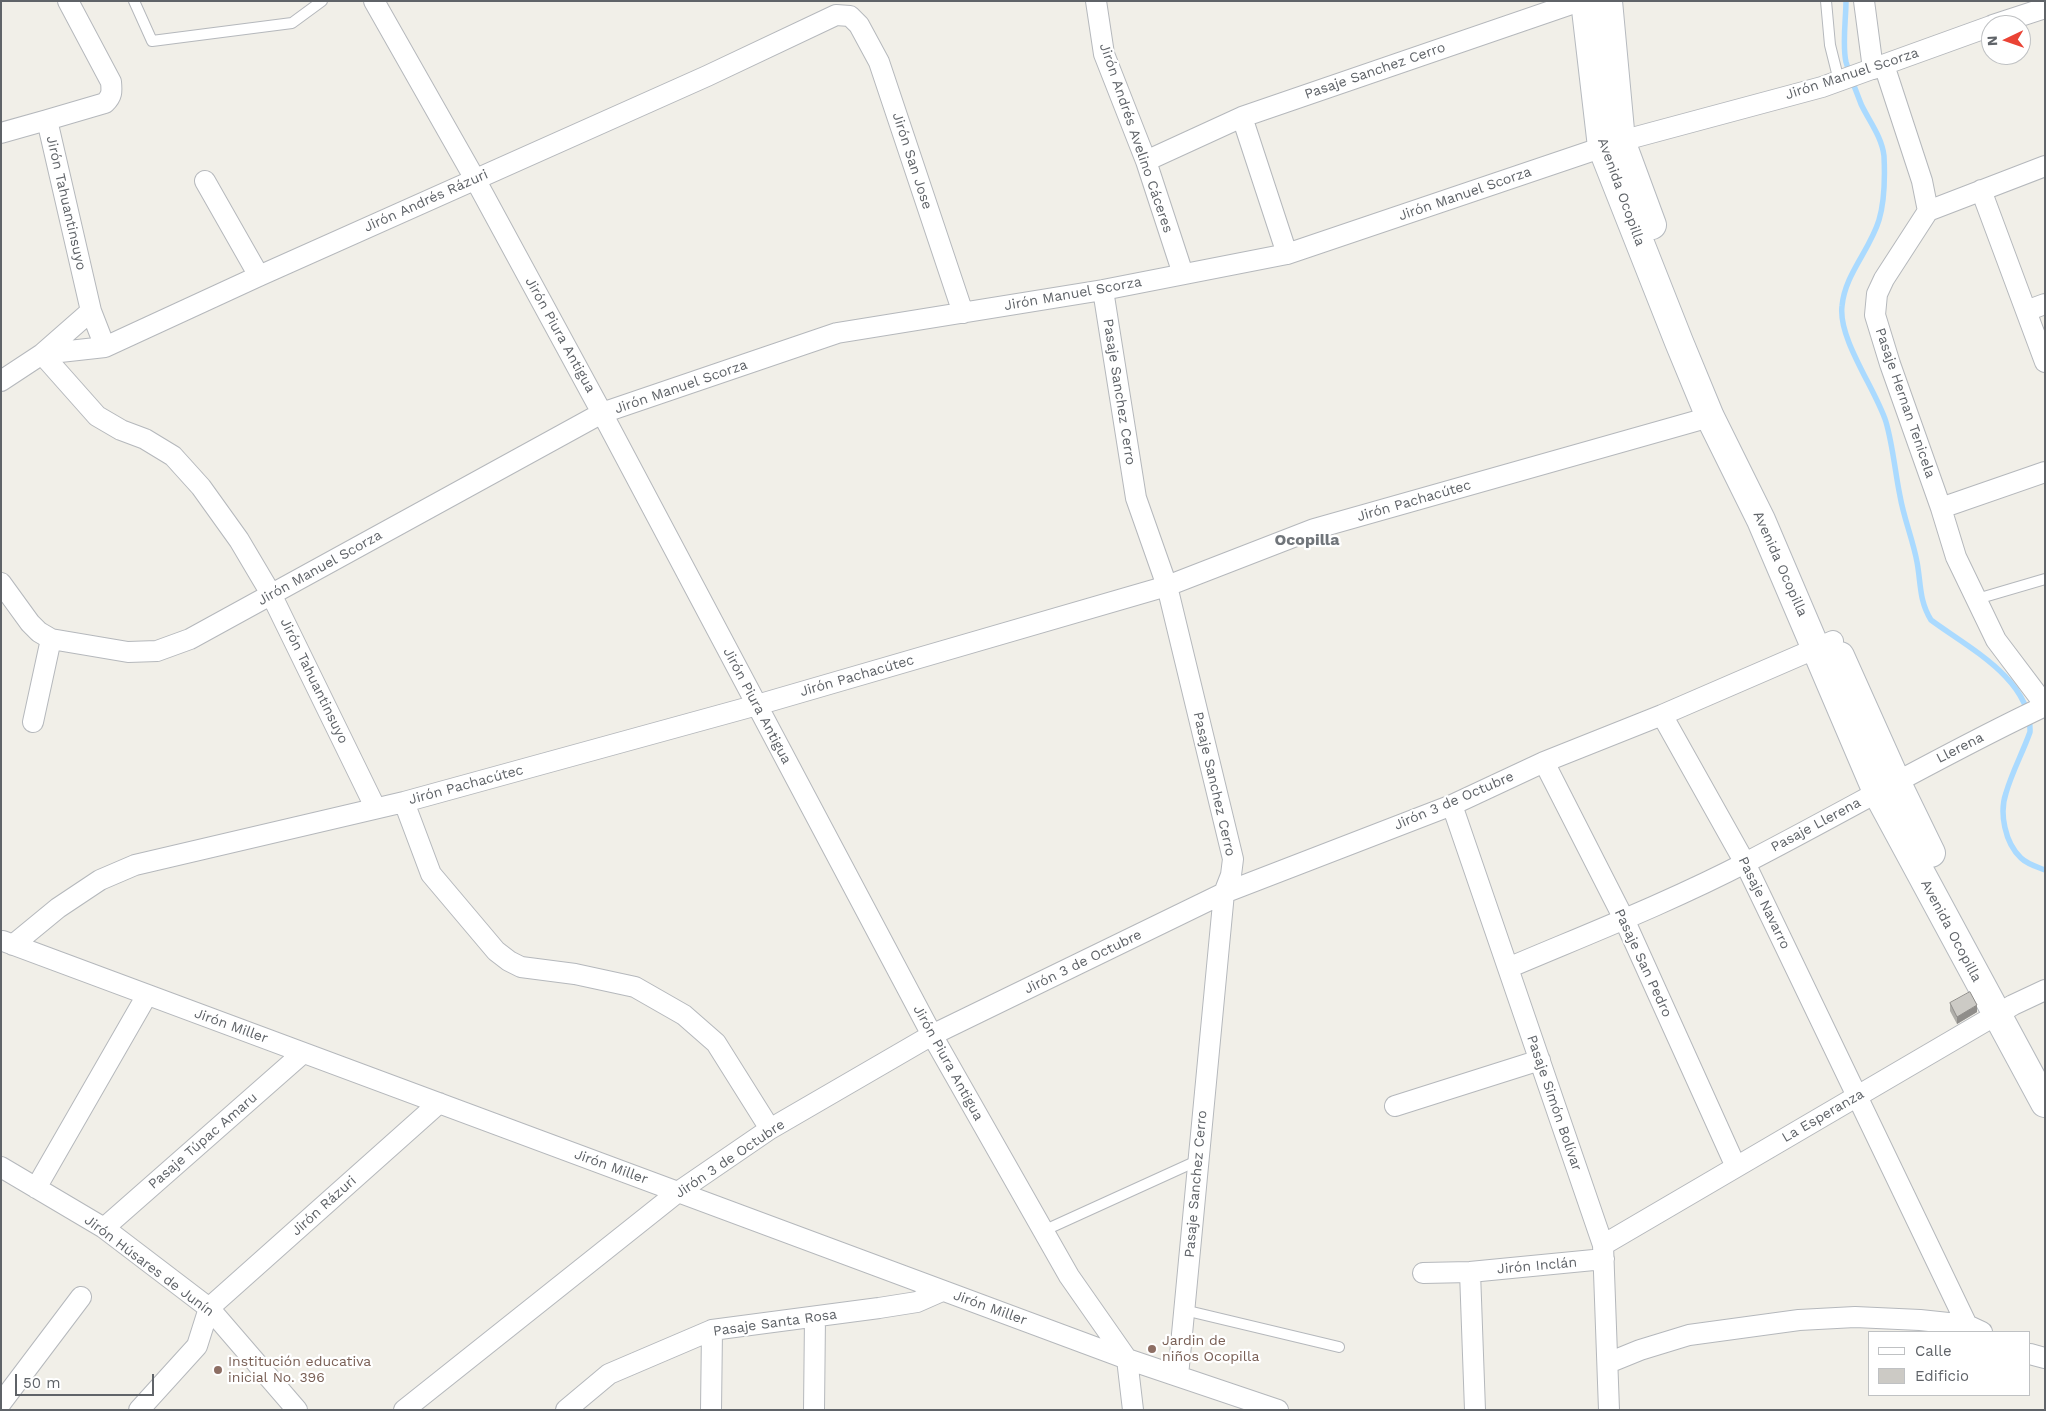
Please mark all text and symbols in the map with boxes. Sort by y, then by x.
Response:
north arrow [1981,15,2031,65]
text: N [1984,35,2000,46]
street label: Pasaje Sanchez Cerro [1302,39,1448,103]
street label: Jirón Andrés Avelino Cáceres [1096,41,1176,235]
street label: Jirón Manuel Scorza [1783,44,1921,104]
street label: Jirón San Jose [888,110,936,212]
street label: Jirón Tahuantinsuyo [42,134,90,272]
street label: Avenida Ocopilla [1594,136,1648,248]
street label: Jirón Manuel Scorza [1396,163,1534,225]
street label: Jirón Andrés Rázuri [361,166,491,236]
street label: Jirón Piura Antigua [521,274,599,396]
street label: Jirón Manuel Scorza [1003,274,1143,314]
street label: Pasaje Sanchez Cerro [1099,318,1139,466]
street label: Pasaje Hernan Tenicela [1871,326,1939,480]
street label: Jirón Manuel Scorza [612,356,750,418]
street label: Jirón Pachacútec [1355,477,1473,525]
street label: Avenida Ocopilla [1749,509,1811,619]
street label: Jirón Manuel Scorza [255,527,385,609]
district label: Ocopilla [1275,530,1339,550]
street label: Jirón Tahuantinsuyo [276,615,352,747]
street label: Jirón Piura Antigua [719,645,795,767]
street label: Jirón Pachacútec [798,652,916,700]
street label: Pasaje Sanchez Cerro [1189,710,1239,858]
street label: Llerena [1934,729,1986,767]
street label: Jirón Pachacútec [407,762,525,808]
street label: Jirón 3 de Octubre [1392,768,1516,834]
street label: Pasaje Llerena [1768,794,1864,856]
street label: Pasaje Navarro [1734,854,1794,952]
street label: Avenida Ocopilla [1917,877,1985,985]
street label: Pasaje San Pedro [1611,906,1675,1020]
street label: Jirón 3 de Octubre [1022,926,1144,998]
street label: Jirón Piura Antigua [909,1002,987,1124]
street label: Jirón Miller [192,1005,270,1047]
street label: Pasaje Simón Bolívar [1523,1033,1585,1173]
street label: La Esperanza [1779,1086,1867,1146]
street label: Pasaje Túpac Amaru [145,1089,261,1193]
street label: Pasaje Sanchez Cerro [1181,1110,1211,1258]
street label: Jirón 3 de Octubre [672,1116,788,1202]
street label: Jirón Miller [572,1146,650,1188]
street label: Jirón Rázuri [288,1172,360,1240]
street label: Jirón Húsares de Junín [81,1212,217,1320]
street label: Jirón Inclán [1496,1254,1578,1278]
street label: Jirón Miller [951,1287,1029,1329]
street label: Pasaje Santa Rosa [712,1306,838,1340]
legend [1868,1331,2031,1396]
place label: Jardin de niños Ocopilla [1162,1333,1259,1365]
text: Calle [1915,1342,1952,1360]
marker: Jardin de niños Ocopilla [1146,1343,1158,1355]
place label: Institución educativa inicial No. 396 [228,1354,371,1386]
scale bar [18,1364,156,1396]
marker: Institución educativa inicial No. 396 [212,1364,224,1376]
text: Edificio [1915,1367,1969,1385]
text: 50 m [23,1374,60,1392]

